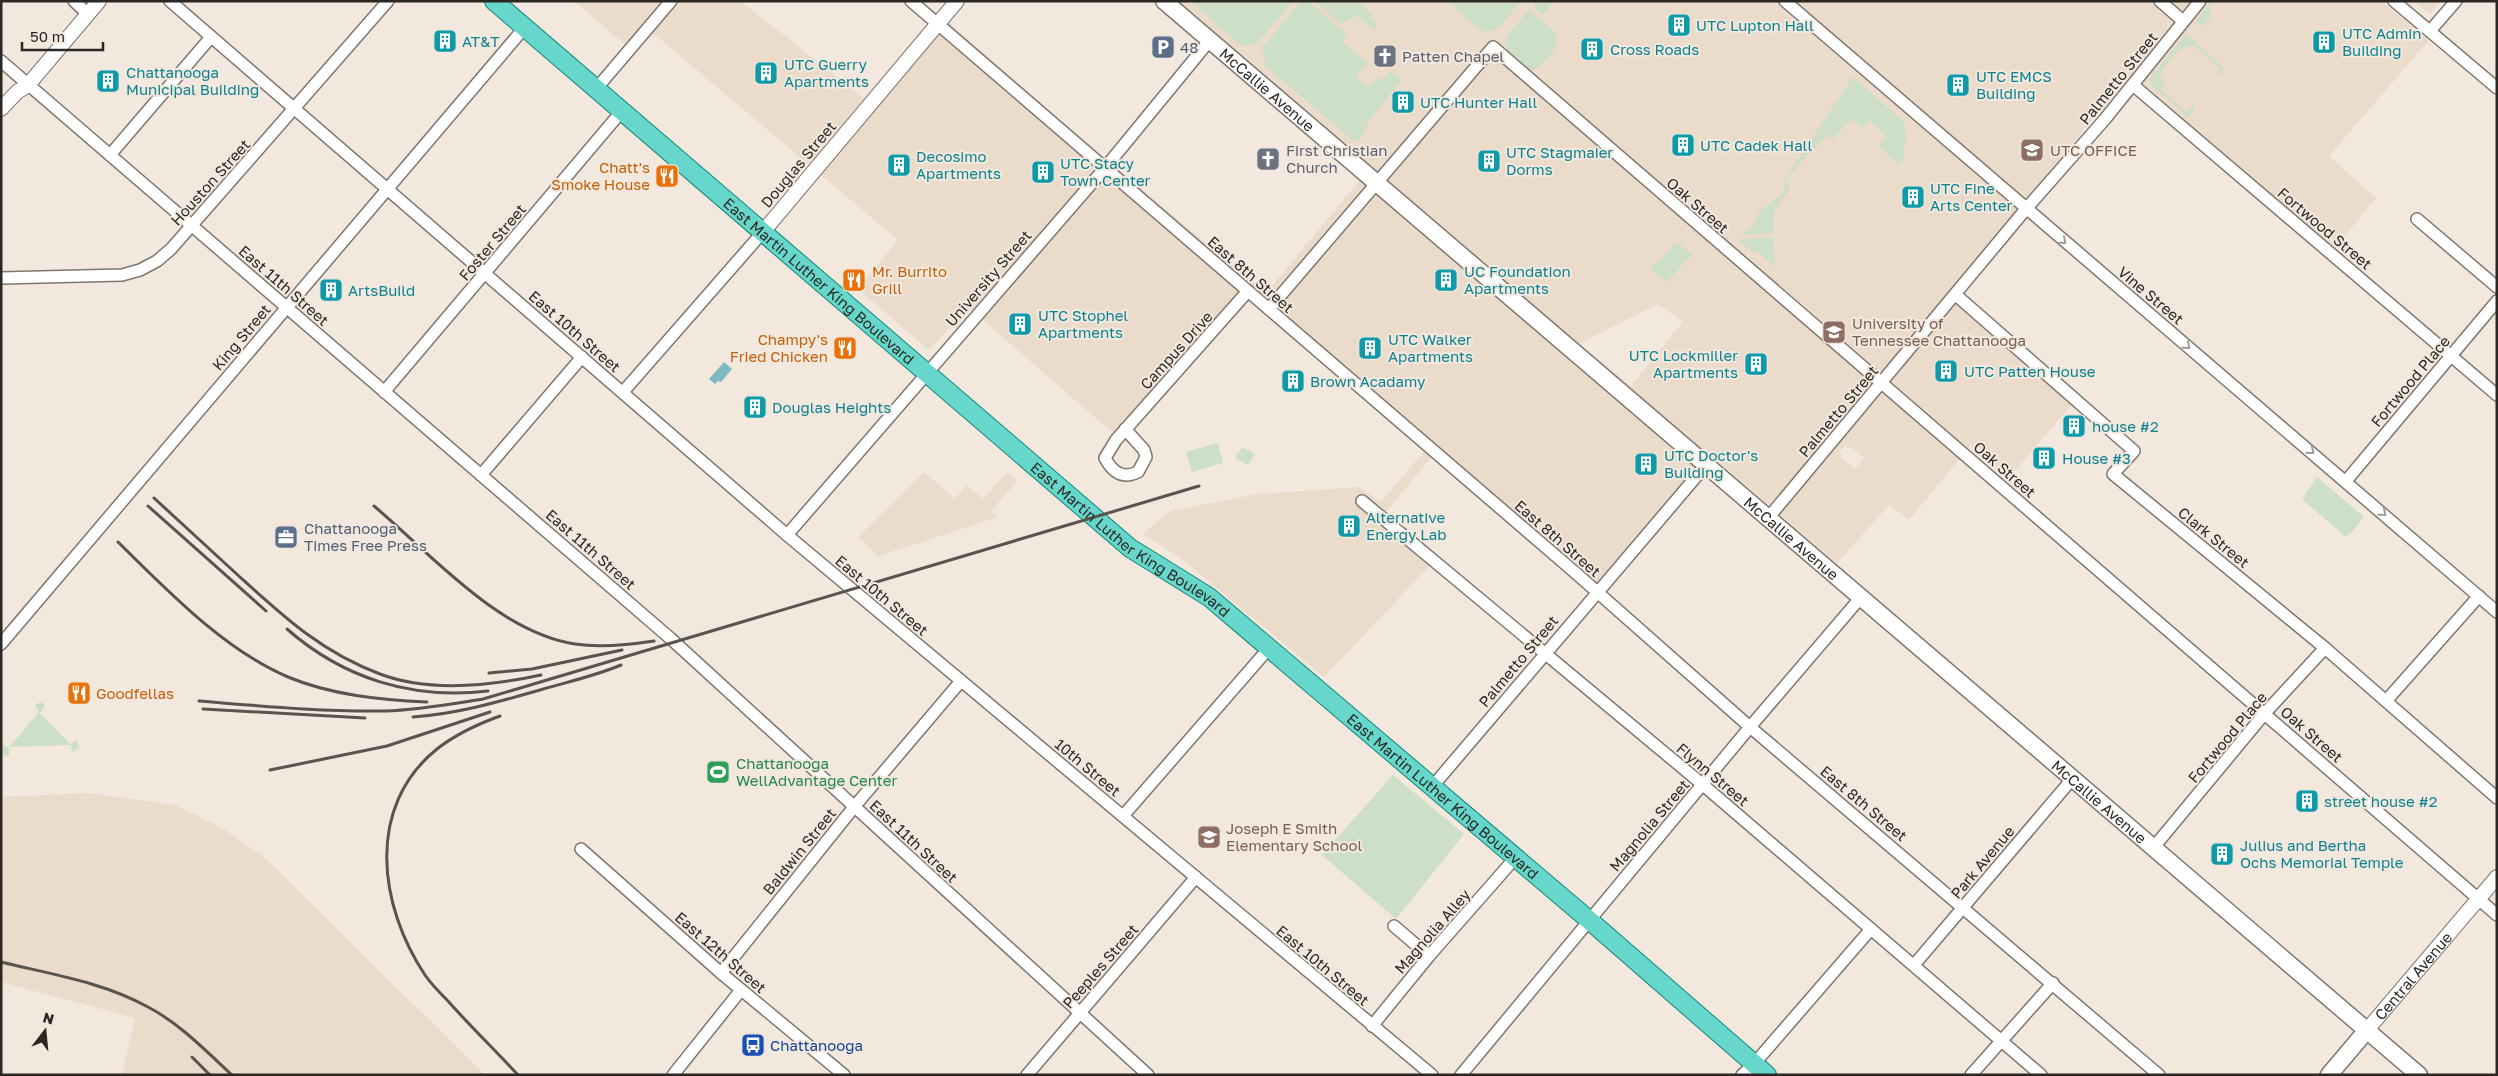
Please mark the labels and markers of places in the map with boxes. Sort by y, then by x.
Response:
building icon: UTC Lupton Hall [1666,12,1692,38]
place label: UTC Lupton Hall [1696,16,1814,34]
place label: UTC Admin Building [2342,24,2422,59]
building icon: AT&T [432,28,458,54]
building icon: UTC Admin Building [2311,29,2337,55]
place label: AT&T [462,32,500,50]
parking icon: 48 [1150,34,1176,60]
building icon: Cross Roads [1579,36,1605,62]
place label: 48 [1180,38,1198,56]
place label: Cross Roads [1610,40,1699,58]
church icon: Patten Chapel [1372,43,1398,69]
place label: Patten Chapel [1402,47,1504,65]
place label: UTC Guerry Apartments [784,55,869,90]
building icon: UTC Guerry Apartments [753,60,779,86]
place label: Chattanooga Municipal Building [126,63,259,98]
place label: UTC EMCS Building [1976,67,2052,102]
building icon: Chattanooga Municipal Building [95,68,121,94]
building icon: UTC EMCS Building [1945,72,1971,98]
building icon: UTC Hunter Hall [1390,89,1416,115]
place label: UTC Hunter Hall [1420,93,1537,111]
building icon: UTC Cadek Hall [1670,132,1696,158]
place label: UTC Cadek Hall [1700,136,1812,154]
school or university icon: UTC OFFICE [2019,137,2045,163]
place label: First Christian Church [1286,141,1387,176]
place label: UTC OFFICE [2050,141,2137,159]
place label: UTC Stagmaier Dorms [1506,143,1613,178]
church icon: First Christian Church [1255,146,1281,172]
place label: Decosimo Apartments [916,147,1001,182]
building icon: UTC Stagmaier Dorms [1476,148,1502,174]
building icon: Decosimo Apartments [886,152,912,178]
place label: UTC Stacy Town Center [1060,154,1151,189]
place label: Chatt's Smoke House [551,158,650,193]
building icon: UTC Stacy Town Center [1030,159,1056,185]
restaurant icon: Chatt's Smoke House [654,163,680,189]
place label: UTC Fine Arts Center [1930,179,2013,214]
building icon: UTC Fine Arts Center [1900,184,1926,210]
place label: Mr. Burrito Grill [872,262,947,297]
place label: UC Foundation Apartments [1464,262,1571,297]
restaurant icon: Mr. Burrito Grill [841,267,867,293]
building icon: UC Foundation Apartments [1433,267,1459,293]
building icon: ArtsBuild [318,277,344,303]
place label: ArtsBuild [348,281,415,299]
place label: UTC Stophel Apartments [1038,306,1128,341]
building icon: UTC Stophel Apartments [1007,311,1033,337]
place label: University of Tennessee Chattanooga [1852,314,2026,349]
school or university icon: University of Tennessee Chattanooga [1821,319,1847,345]
place label: Champy's Fried Chicken [730,330,828,365]
place label: UTC Walker Apartments [1388,330,1473,365]
restaurant icon: Champy's Fried Chicken [832,335,858,361]
building icon: UTC Walker Apartments [1357,335,1383,361]
place label: UTC Lockmiller Apartments [1629,346,1738,381]
building icon: UTC Lockmiller Apartments [1743,351,1769,377]
building icon: UTC Patten House [1933,358,1959,384]
place label: UTC Patten House [1964,362,2096,380]
building icon: Brown Acadamy [1280,368,1306,394]
place label: Brown Acadamy [1310,372,1426,390]
building icon: Douglas Heights [742,394,768,420]
place label: Douglas Heights [772,398,891,416]
building icon: house #2 [2061,413,2087,439]
place label: house #2 [2092,417,2159,435]
building icon: House #3 [2031,445,2057,471]
place label: UTC Doctor's Building [1664,446,1758,481]
place label: House #3 [2062,449,2131,467]
building icon: UTC Doctor's Building [1633,451,1659,477]
place label: Alternative Energy Lab [1366,508,1447,543]
building icon: Alternative Energy Lab [1336,513,1362,539]
place label: Chattanooga Times Free Press [304,519,427,554]
office icon: Chattanooga Times Free Press [273,524,299,550]
restaurant icon: Goodfellas [66,680,92,706]
place label: Goodfellas [96,684,174,702]
place label: Chattanooga WellAdvantage Center [736,754,898,789]
sports icon: Chattanooga WellAdvantage Center [705,759,731,785]
building icon: street house #2 [2294,788,2320,814]
place label: street house #2 [2324,792,2437,810]
place label: Joseph E Smith Elementary School [1226,819,1362,854]
school or university icon: Joseph E Smith Elementary School [1196,824,1222,850]
place label: Julius and Bertha Ochs Memorial Temple [2240,836,2404,871]
building icon: Julius and Bertha Ochs Memorial Temple [2209,841,2235,867]
bus stop icon: Chattanooga [740,1032,766,1058]
place label: Chattanooga [770,1036,863,1054]

